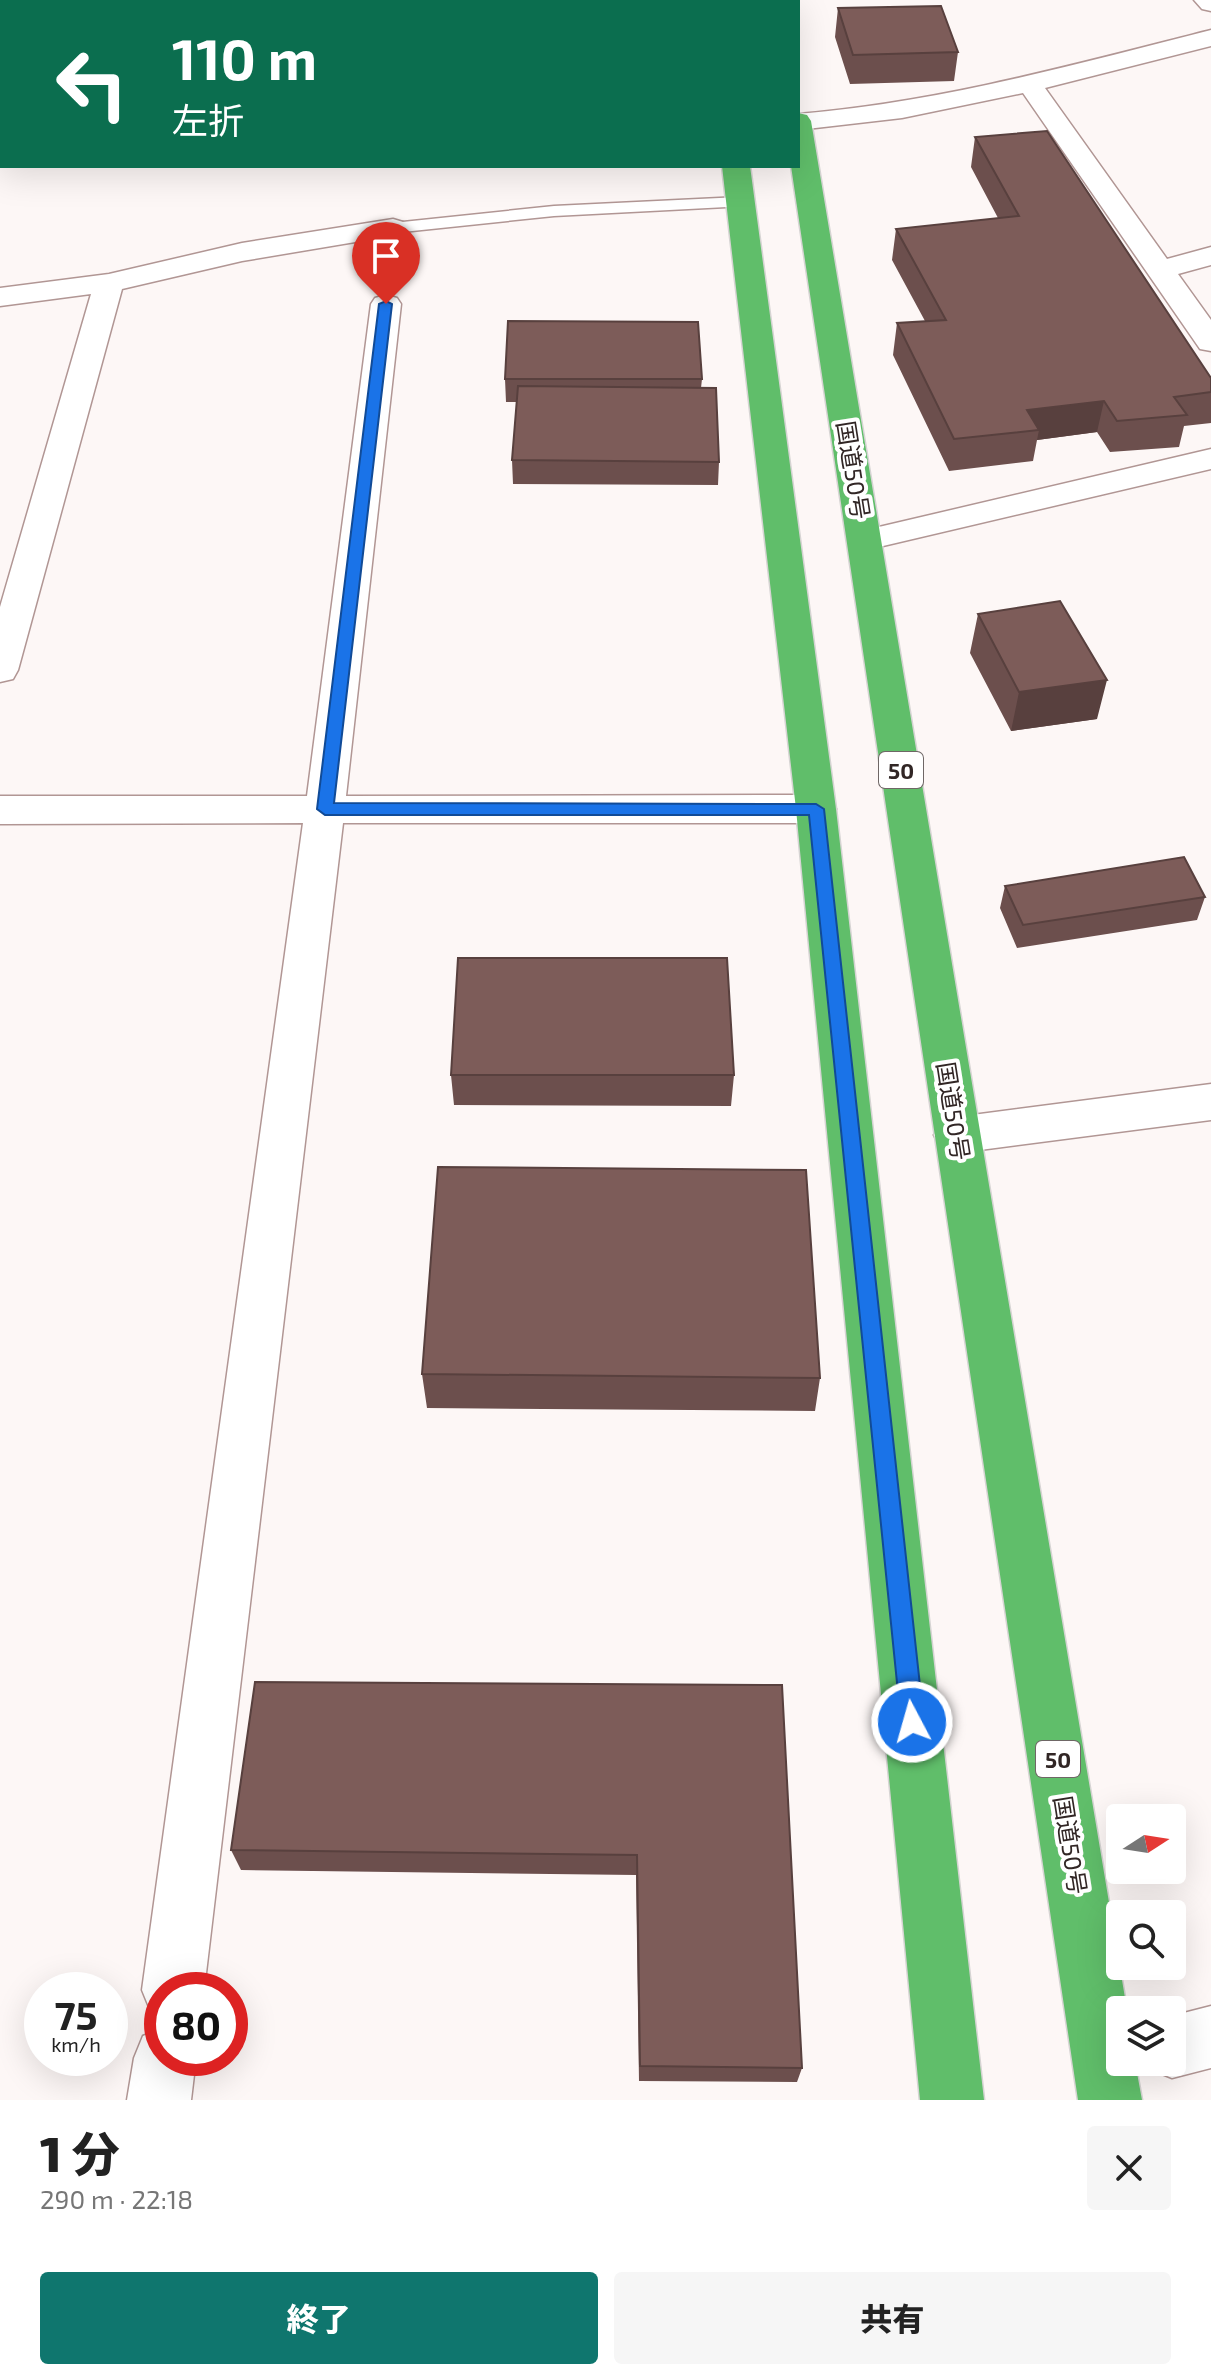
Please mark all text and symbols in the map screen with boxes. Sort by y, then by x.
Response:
text: 110 m [172,24,317,91]
icon: left [40,32,144,136]
text: 左折 [172,98,244,141]
pin [352,222,420,304]
icon: arrive [364,234,408,278]
street label: 国道50号 [832,419,876,521]
road number: 50 [879,752,923,788]
street label: 国道50号 [932,1060,976,1162]
position arrow [870,1680,954,1764]
road number: 50 [1036,1741,1080,1777]
street label: 国道50号 [1049,1794,1093,1896]
north arrow [1106,1804,1186,1884]
map controls [1106,1804,1186,2076]
button: search [1106,1900,1186,1980]
speed limit sign: 80 [144,1972,248,2076]
text: 75 [54,1990,98,2038]
button: layers [1106,1996,1186,2076]
text: km/h [51,2032,101,2056]
text: 1 分 [40,2124,120,2182]
button: close [1087,2126,1171,2210]
text: 290 m · 22:18 [40,2183,193,2214]
button: 終了 [40,2272,598,2364]
button: 共有 [614,2272,1171,2364]

